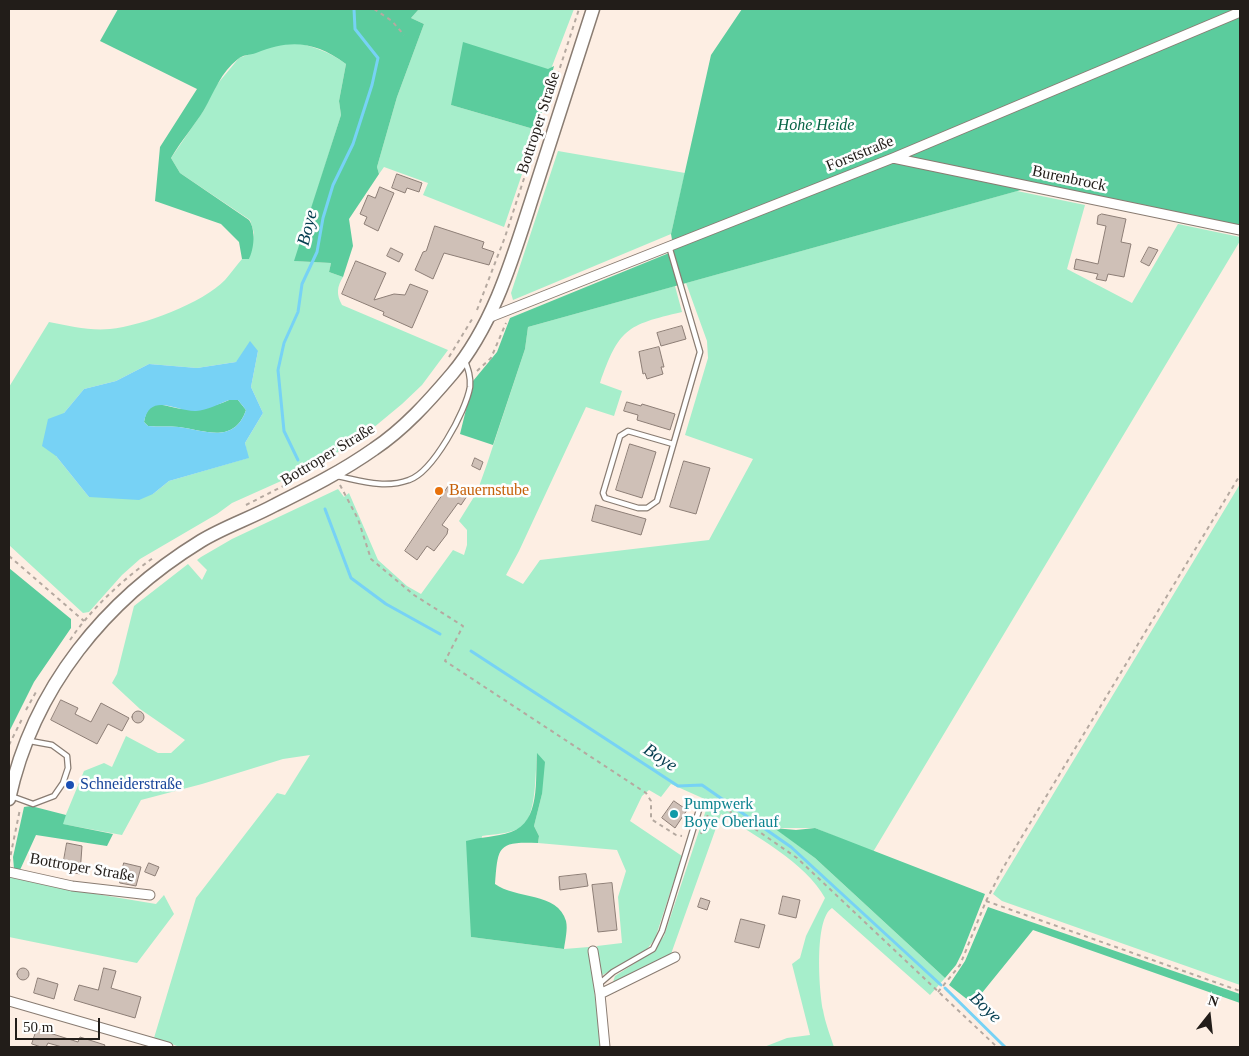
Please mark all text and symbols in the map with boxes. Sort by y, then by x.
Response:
street label: Bottroper Straße [513,70,565,176]
park label: Hohe Heide [778,116,854,136]
street label: Forststraße [823,132,897,176]
street label: Burenbrock [1030,162,1108,196]
water label: Boye [293,208,323,248]
street label: Bottroper Straße [278,419,378,491]
place label: Bauernstube [449,481,529,501]
marker: Bauernstube [433,485,445,497]
water label: Boye [639,739,681,777]
place label: Schneiderstraße [80,775,182,795]
marker: Schneiderstraße [64,779,76,791]
place label: Pumpwerk Boye Oberlauf [684,795,779,833]
marker: Pumpwerk Boye Oberlauf [668,808,680,820]
street label: Bottroper Straße [28,849,136,887]
water label: Boye [965,988,1005,1028]
north arrow [1184,991,1234,1041]
text: N [1206,992,1220,1010]
scale bar [18,1008,102,1040]
text: 50 m [23,1019,53,1035]

